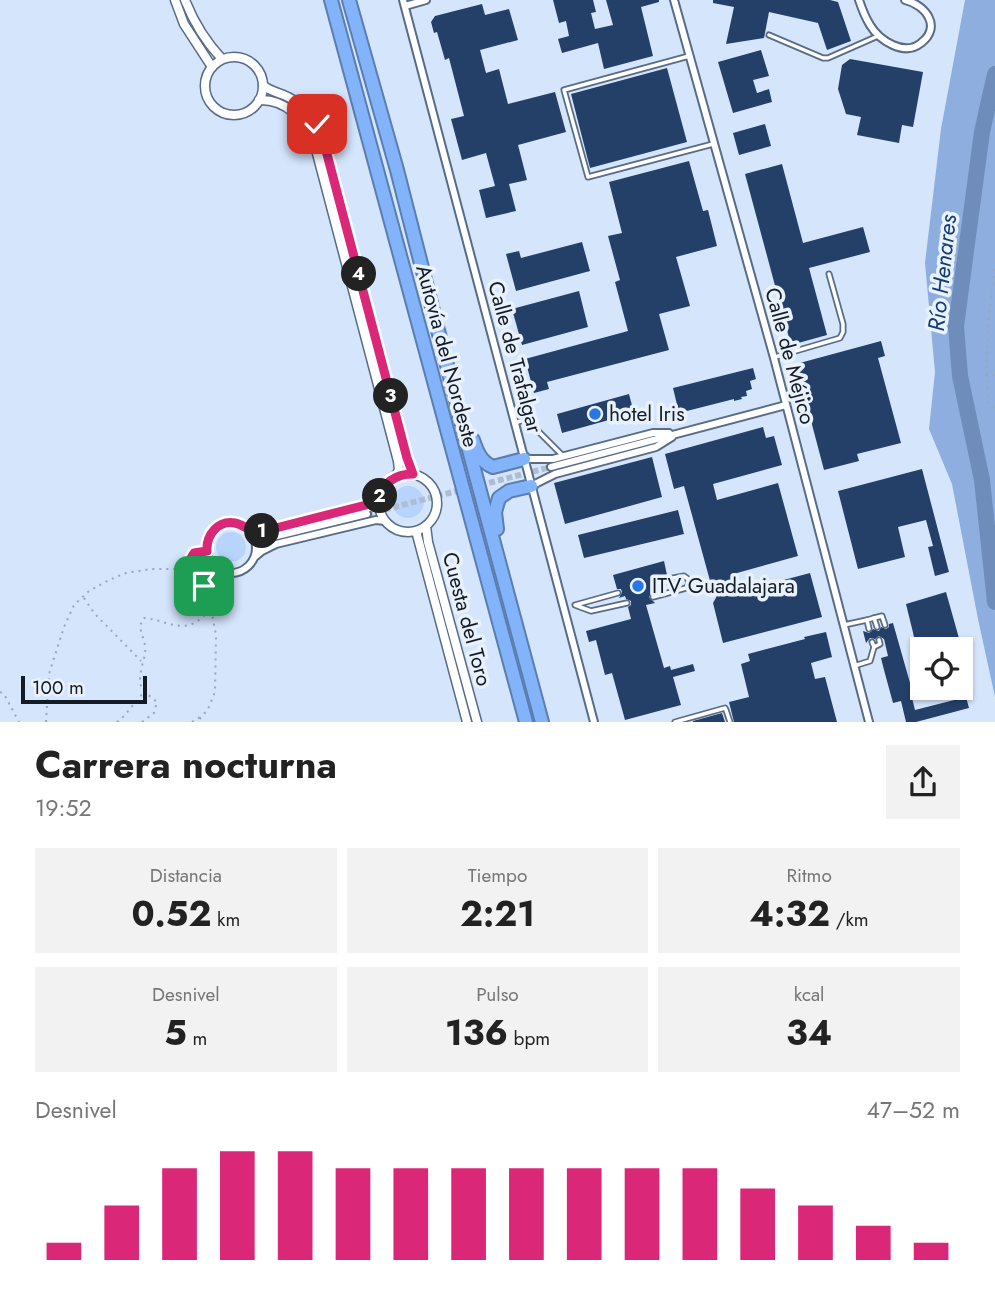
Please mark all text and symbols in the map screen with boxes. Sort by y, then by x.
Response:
pin [287,94,347,154]
icon: check [298,105,336,143]
water label: Río Henares [919,212,965,333]
pin: 4 [342,256,376,292]
text: 4 [352,260,365,287]
street label: Autovía del Nordeste [408,261,486,451]
street label: Calle de Trafalgar [480,278,550,437]
street label: Calle de Méjico [757,284,823,428]
pin: 3 [374,378,408,414]
text: 3 [385,382,396,409]
place label: hotel Iris [609,399,685,429]
marker: hotel Iris [587,406,603,422]
pin: 2 [362,478,398,514]
text: 2 [373,482,386,509]
pin: 1 [244,514,280,548]
text: 1 [257,517,266,544]
street label: Cuesta del Toro [435,549,499,689]
pin [174,556,234,616]
icon: arrive [185,567,223,605]
place label: ITV Guadalajara [652,571,795,601]
marker: ITV Guadalajara [630,578,646,594]
map controls [910,637,973,700]
button: locate [910,637,973,700]
scale bar [21,673,147,705]
text: 100 m [32,674,84,701]
text: Carrera nocturna [35,737,337,792]
button: share [886,745,960,819]
text: 19:52 [35,791,92,825]
text: Distancia [150,862,222,889]
text: Tiempo [468,862,527,889]
text: Ritmo [786,862,832,889]
text: 0.52 [131,889,211,939]
text: 2:21 [460,889,535,939]
text: 4:32 [750,889,830,939]
text: km [211,906,240,933]
text: /km [830,906,869,933]
text: Desnivel [152,981,220,1008]
text: Pulso [476,981,519,1008]
text: kcal [794,981,824,1008]
text: 5 [164,1008,187,1058]
text: 136 [445,1008,508,1058]
text: 34 [786,1008,832,1058]
text: m [187,1025,207,1052]
text: bpm [508,1025,550,1052]
text: Desnivel [35,1093,117,1127]
text: 47–52 m [867,1093,960,1127]

